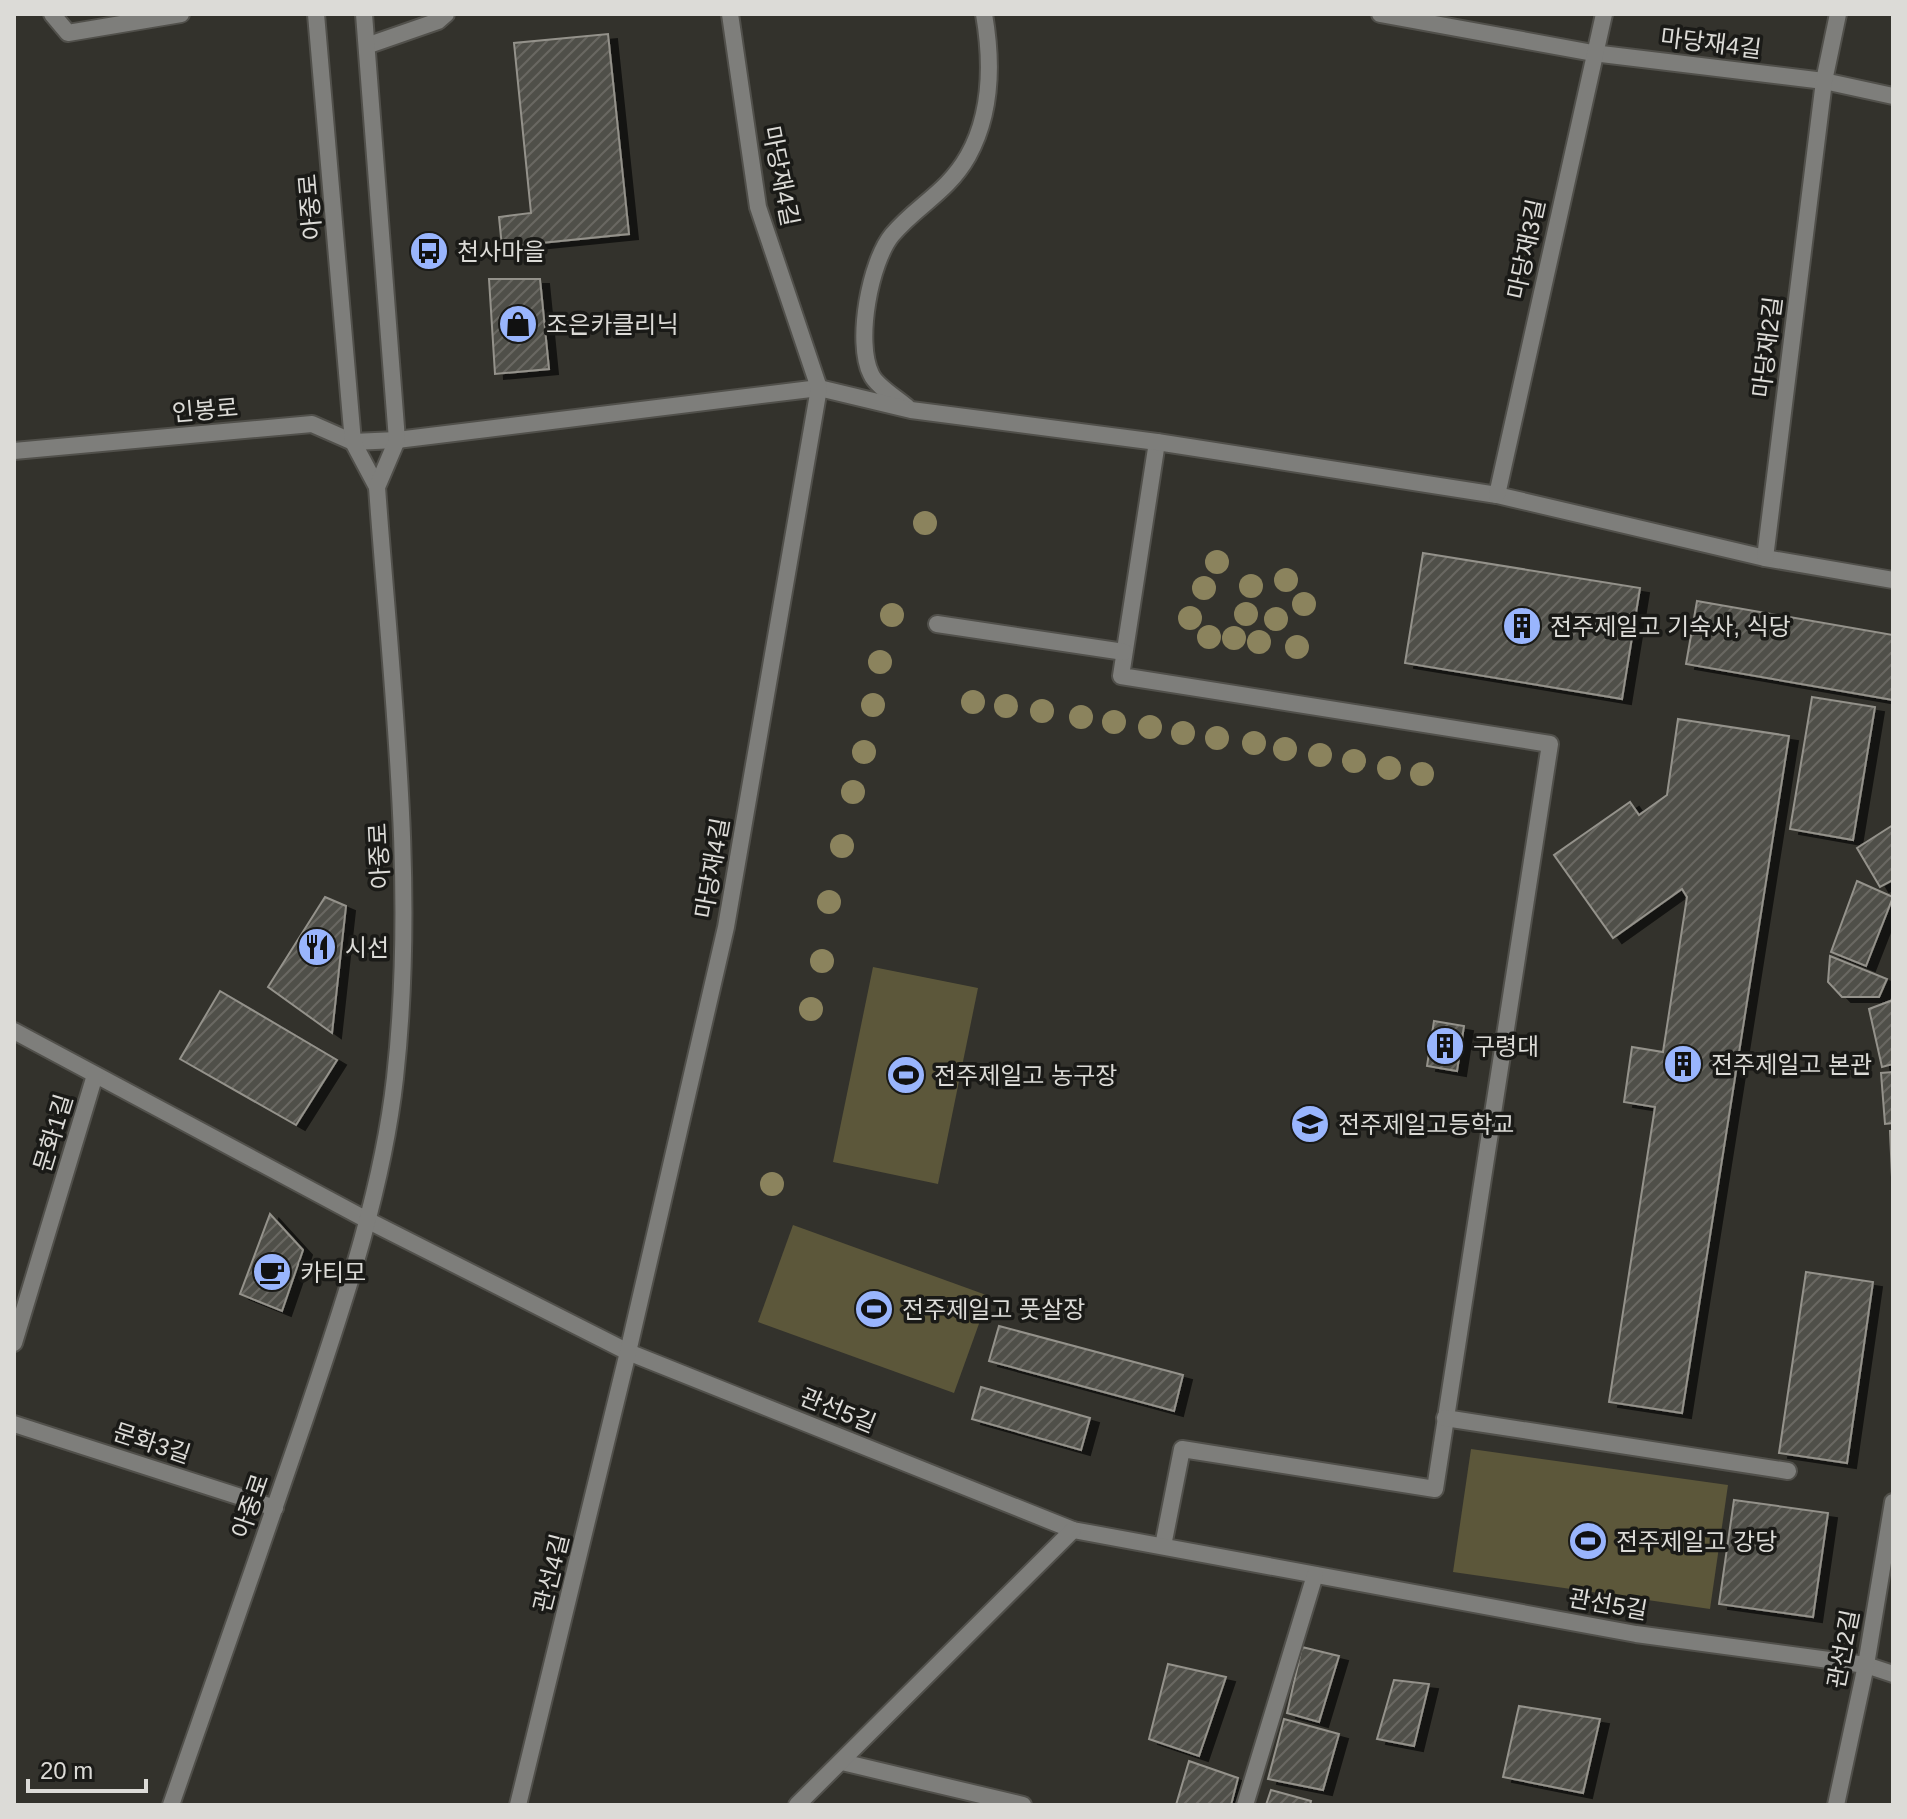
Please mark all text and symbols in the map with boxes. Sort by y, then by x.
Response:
street label: 마당재4길 [1659,23,1763,63]
street label: 마당재4길 [758,124,804,228]
street label: 아중로 [294,173,326,241]
street label: 마당재3길 [1502,196,1550,302]
bus stop icon: 천사마을 [408,230,450,272]
place label: 천사마을 [457,238,545,265]
street label: 마당재2길 [1747,295,1787,399]
shop icon: 조은카클리닉 [497,303,539,345]
place label: 조은카클리닉 [546,311,678,338]
street label: 인봉로 [171,394,239,426]
building icon: 전주제일고 기숙사, 식당 [1501,605,1543,647]
place label: 전주제일고 기숙사, 식당 [1550,613,1791,640]
street label: 마당재4길 [690,816,734,920]
street label: 아중로 [364,822,394,890]
restaurant icon: 시선 [296,926,338,968]
place label: 시선 [345,934,389,961]
building icon: 구령대 [1424,1025,1466,1067]
place label: 구령대 [1473,1033,1539,1060]
building icon: 전주제일고 본관 [1662,1043,1704,1085]
place label: 전주제일고 본관 [1711,1051,1872,1078]
sports icon: 전주제일고 농구장 [885,1054,927,1096]
place label: 전주제일고 농구장 [934,1062,1117,1089]
street label: 문화1길 [28,1091,78,1175]
school or university icon: 전주제일고등학교 [1289,1103,1331,1145]
place label: 전주제일고등학교 [1338,1111,1515,1138]
cafe icon: 카티모 [251,1251,293,1293]
place label: 카티모 [300,1259,366,1286]
sports icon: 전주제일고 풋살장 [853,1288,895,1330]
place label: 전주제일고 풋살장 [902,1296,1085,1323]
street label: 관선5길 [796,1383,880,1437]
street label: 문화3길 [110,1418,194,1468]
street label: 아중로 [226,1470,274,1542]
sports icon: 전주제일고 강당 [1567,1520,1609,1562]
place label: 전주제일고 강당 [1616,1528,1777,1555]
street label: 관선4길 [528,1531,574,1615]
street label: 관선5길 [1566,1584,1650,1624]
street label: 관선2길 [1822,1607,1864,1691]
scale bar [28,1743,146,1793]
text: 20 m [40,1757,93,1784]

